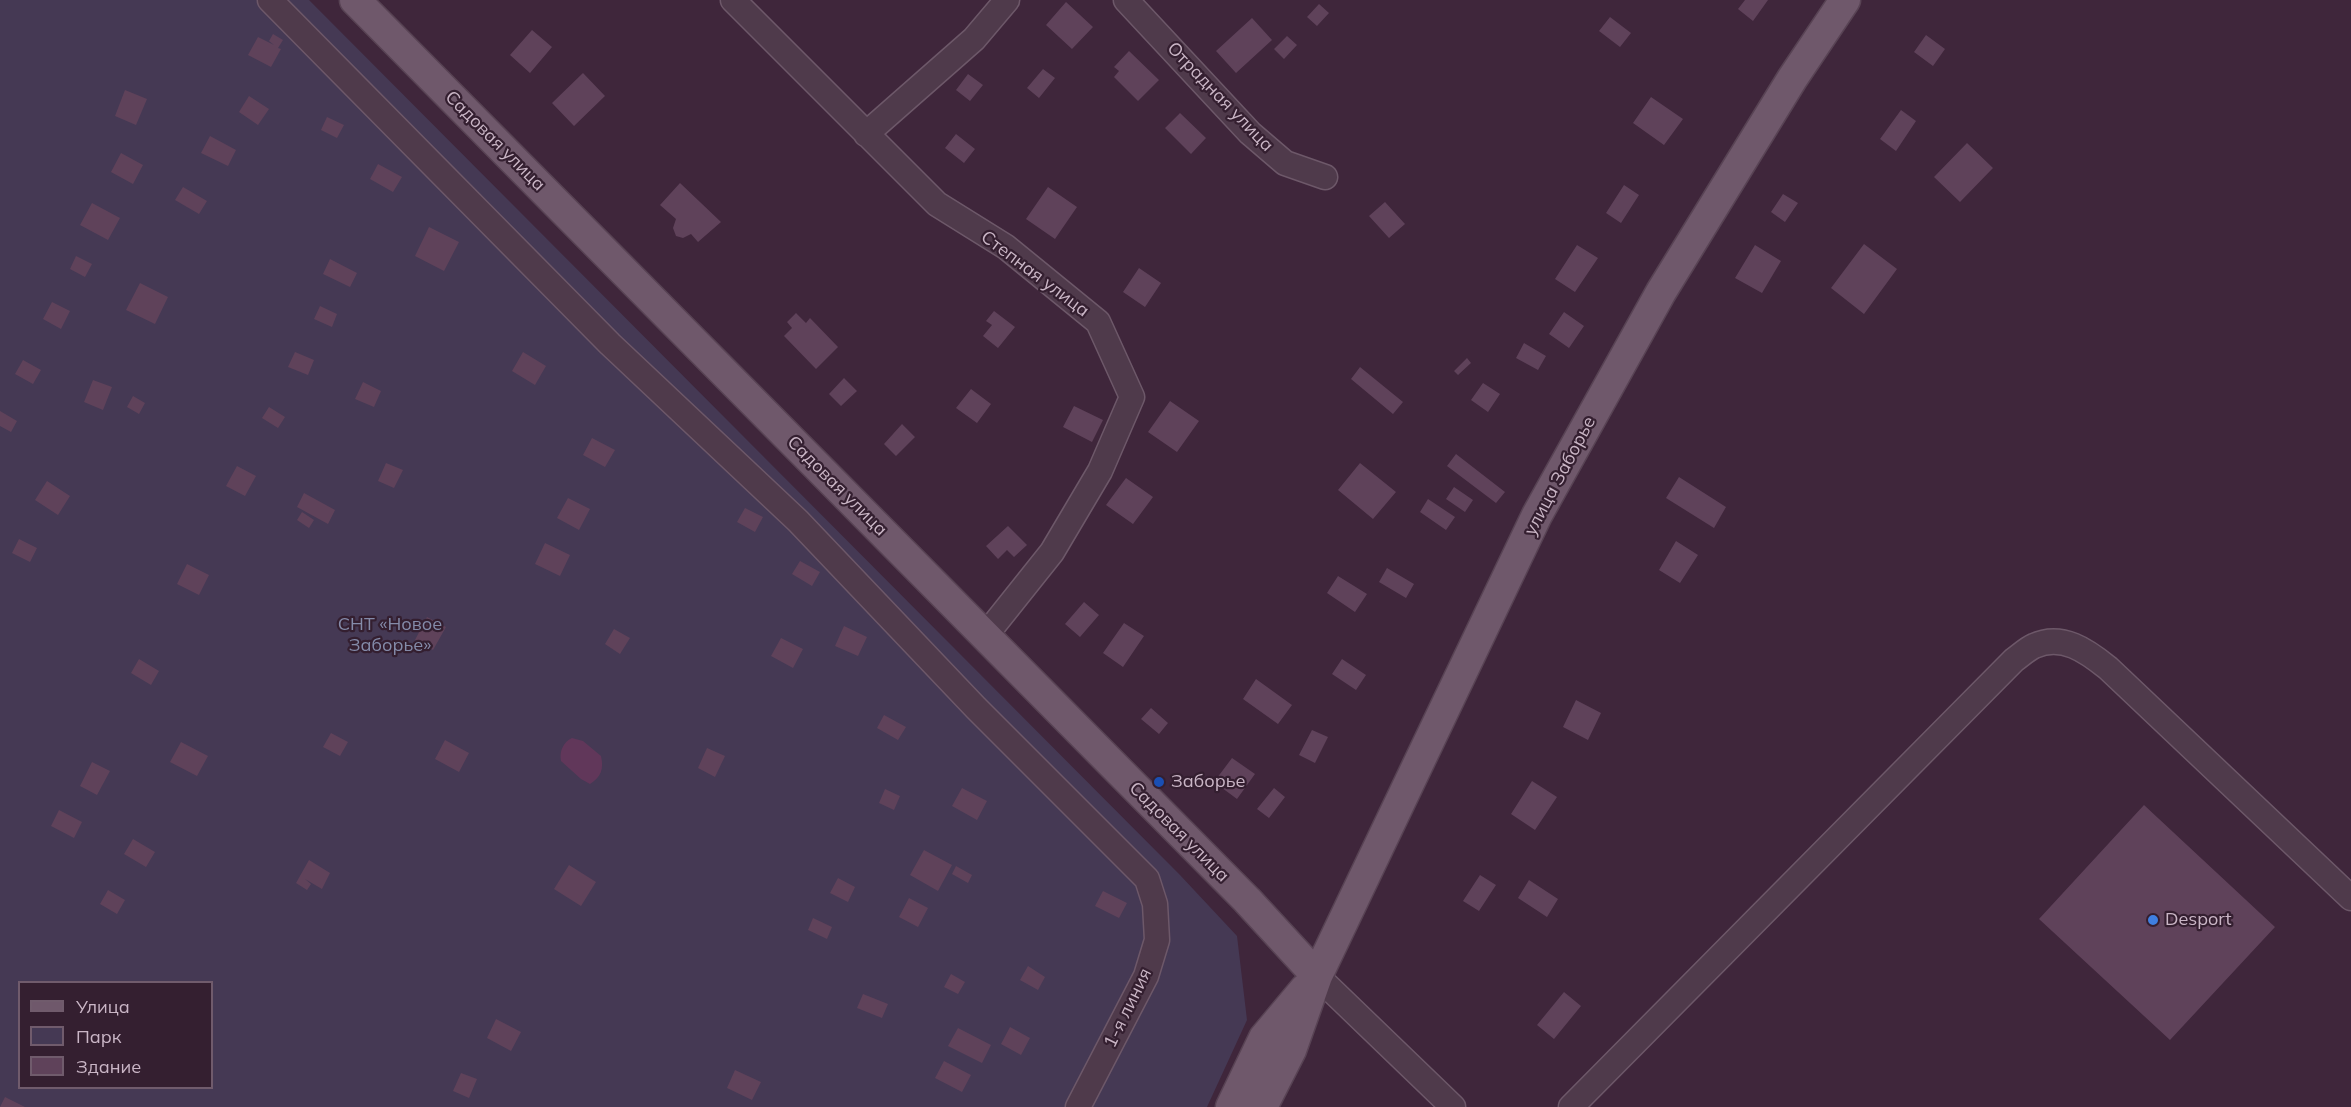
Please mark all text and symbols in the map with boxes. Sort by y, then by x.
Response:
street label: Отрадная улица [1162,38,1278,156]
street label: Садовая улица [440,86,550,196]
street label: Степная улица [977,226,1093,322]
street label: улица Заборье [1520,413,1600,539]
street label: Садовая улица [782,431,892,541]
park label: СНТ «Новое Заборье» [338,614,442,656]
place label: Заборье [1171,771,1246,793]
marker: Заборье [1152,775,1166,789]
street label: Садовая улица [1124,777,1234,887]
place label: Desport [2165,909,2232,931]
marker: Desport [2146,913,2160,927]
street label: 1-я линия [1100,965,1156,1051]
legend [18,981,213,1089]
text: Улица [76,995,130,1018]
text: Парк [76,1025,121,1048]
text: Здание [76,1055,141,1078]

